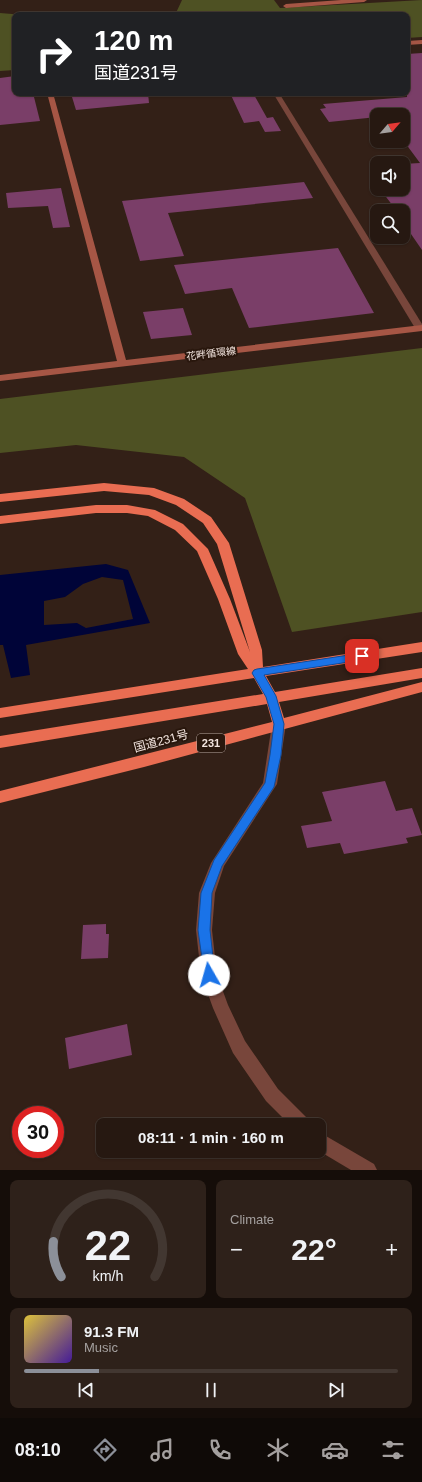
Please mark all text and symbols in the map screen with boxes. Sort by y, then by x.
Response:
text: 120 m [94,25,173,56]
icon: right [28,28,80,80]
text: 国道231号 [94,63,178,83]
north arrow [370,108,410,148]
map controls [370,108,410,244]
button: sound [370,156,410,196]
button: search [370,204,410,244]
street label: 花畔循環線 [186,345,237,362]
pin [345,639,379,673]
icon: arrive [351,645,373,667]
street label: 国道231号 [132,727,190,755]
road number: 231 [197,734,225,752]
position arrow [188,954,230,996]
speed limit sign: 30 [12,1106,64,1158]
text: 08:11 · 1 min · 160 m [138,1129,284,1146]
text: Climate [230,1212,274,1227]
text: 22 [85,1222,131,1269]
text: 22° [291,1233,337,1266]
text: − [230,1237,243,1262]
text: + [385,1237,398,1262]
text: km/h [93,1268,124,1284]
text: 91.3 FM [84,1323,139,1340]
text: Music [84,1340,118,1355]
icon: previous [75,1379,97,1401]
icon: pause [200,1379,222,1401]
icon: next [325,1379,347,1401]
icon: directions [91,1436,119,1464]
icon: music [148,1436,176,1464]
icon: phone [206,1436,234,1464]
icon: climate [264,1436,292,1464]
icon: car [321,1436,349,1464]
icon: filters [379,1436,407,1464]
text: 08:10 [15,1440,61,1460]

